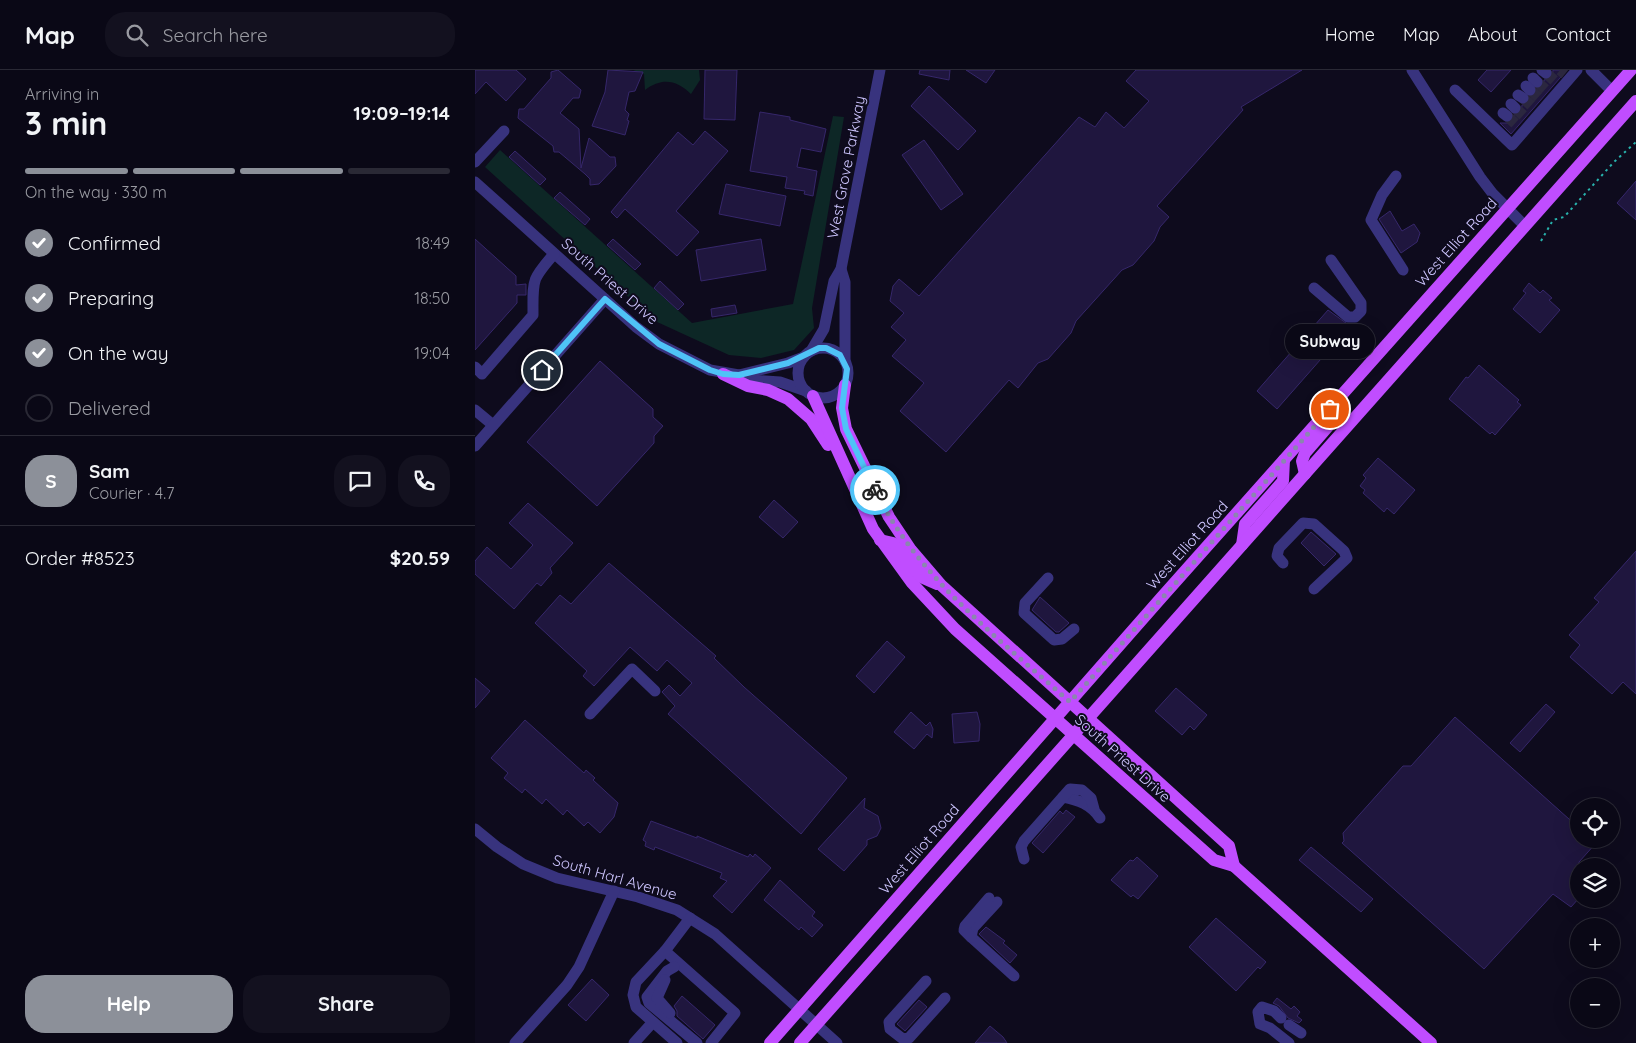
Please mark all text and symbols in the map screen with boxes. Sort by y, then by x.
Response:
search box [105,12,455,57]
text: Map [25,20,75,50]
icon: search [123,21,151,49]
text: Search here [163,23,268,47]
text: Home [1325,23,1375,46]
text: Map [1403,23,1440,46]
text: About [1468,23,1518,46]
text: Contact [1546,23,1611,46]
text: Arriving in [25,84,99,104]
street label: West Grove Parkway [823,94,869,240]
text: 19:09–19:14 [353,101,450,125]
text: 3 min [25,103,107,143]
text: On the way · 330 m [25,182,167,202]
street label: West Elliot Road [1411,194,1501,290]
icon: check [25,229,53,257]
text: Confirmed [68,231,161,255]
text: 18:49 [415,233,450,253]
street label: South Priest Drive [558,234,662,328]
icon: check [25,284,53,312]
text: Preparing [68,286,154,310]
text: 18:50 [414,288,450,308]
callout: Subway [1285,324,1375,359]
text: Subway [1300,331,1360,351]
icon: check [25,339,53,367]
text: On the way [68,341,169,365]
text: 19:04 [414,343,450,363]
pin [521,349,563,391]
icon: home [528,356,556,384]
pin [1309,388,1351,430]
icon: bag [1316,395,1344,423]
text: Delivered [68,396,151,420]
button: chat [334,455,386,507]
button: phone [398,455,450,507]
text: Sam [89,459,130,483]
courier [850,465,900,515]
text: S [45,469,57,493]
icon: bike [861,476,889,504]
text: Courier · 4.7 [89,483,174,503]
street label: West Elliot Road [1142,497,1232,593]
text: Order #8523 [25,546,135,570]
text: $20.59 [390,546,450,570]
street label: South Priest Drive [1071,710,1175,806]
map controls [1570,798,1620,1028]
button: locate [1570,798,1620,848]
street label: West Elliot Road [875,800,963,898]
street label: South Harl Avenue [551,850,679,904]
button: layers [1570,858,1620,908]
button: + [1570,918,1620,968]
button: Help [25,975,233,1033]
button: Share [243,975,450,1033]
button: − [1570,978,1620,1028]

